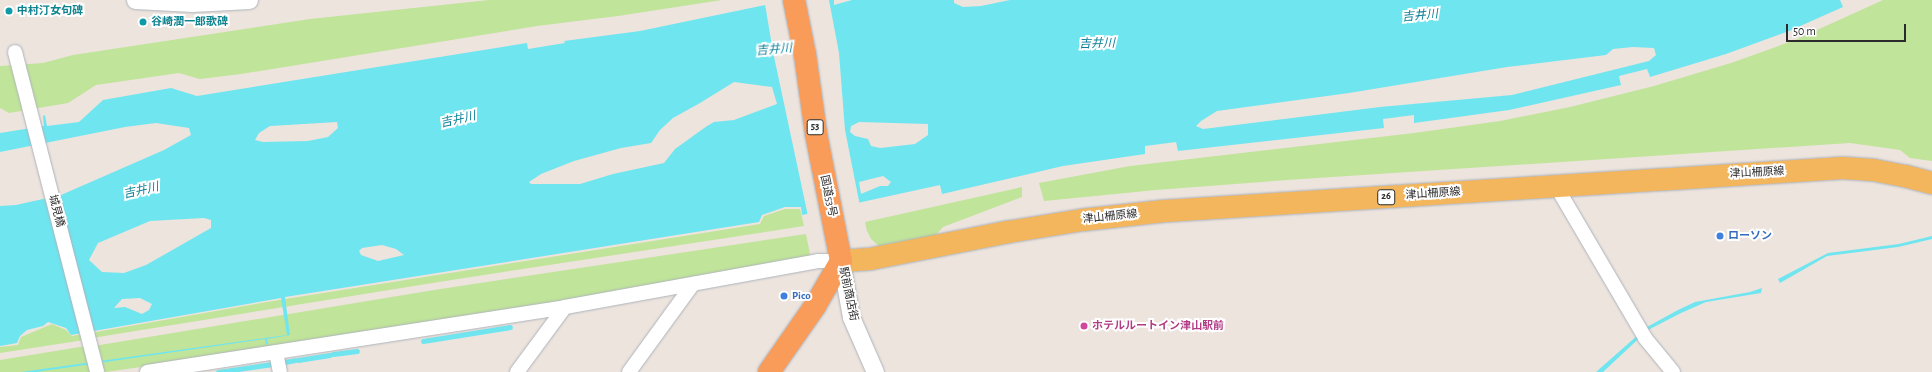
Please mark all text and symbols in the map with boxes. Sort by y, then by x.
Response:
place label: 中村汀女句碑 [17,4,83,18]
marker: 中村汀女句碑 [4,6,14,16]
water label: 吉井川 [1401,7,1439,25]
place label: 谷崎潤一郎歌碑 [151,15,228,29]
scale bar [1788,16,1908,42]
marker: 谷崎潤一郎歌碑 [138,17,148,27]
text: 50 m [1793,25,1816,37]
water label: 吉井川 [1079,36,1115,52]
water label: 吉井川 [755,41,793,59]
water label: 吉井川 [439,109,477,131]
road number: 53 [806,119,824,135]
street label: 津山柵原線 [1729,165,1785,181]
street label: 国道53号 [817,174,839,218]
water label: 吉井川 [122,180,160,202]
street label: 津山柵原線 [1405,185,1461,203]
road number: 26 [1377,189,1395,205]
street label: 城見橋 [45,193,67,229]
street label: 津山柵原線 [1082,208,1138,226]
place label: ローソン [1728,229,1772,243]
marker: ローソン [1715,231,1725,241]
street label: 駅前商店街 [836,266,860,322]
place label: Pico [792,289,811,303]
marker: Pico [779,291,789,301]
place label: ホテルルートイン津山駅前 [1092,319,1224,333]
marker: ホテルルートイン津山駅前 [1079,321,1089,331]

